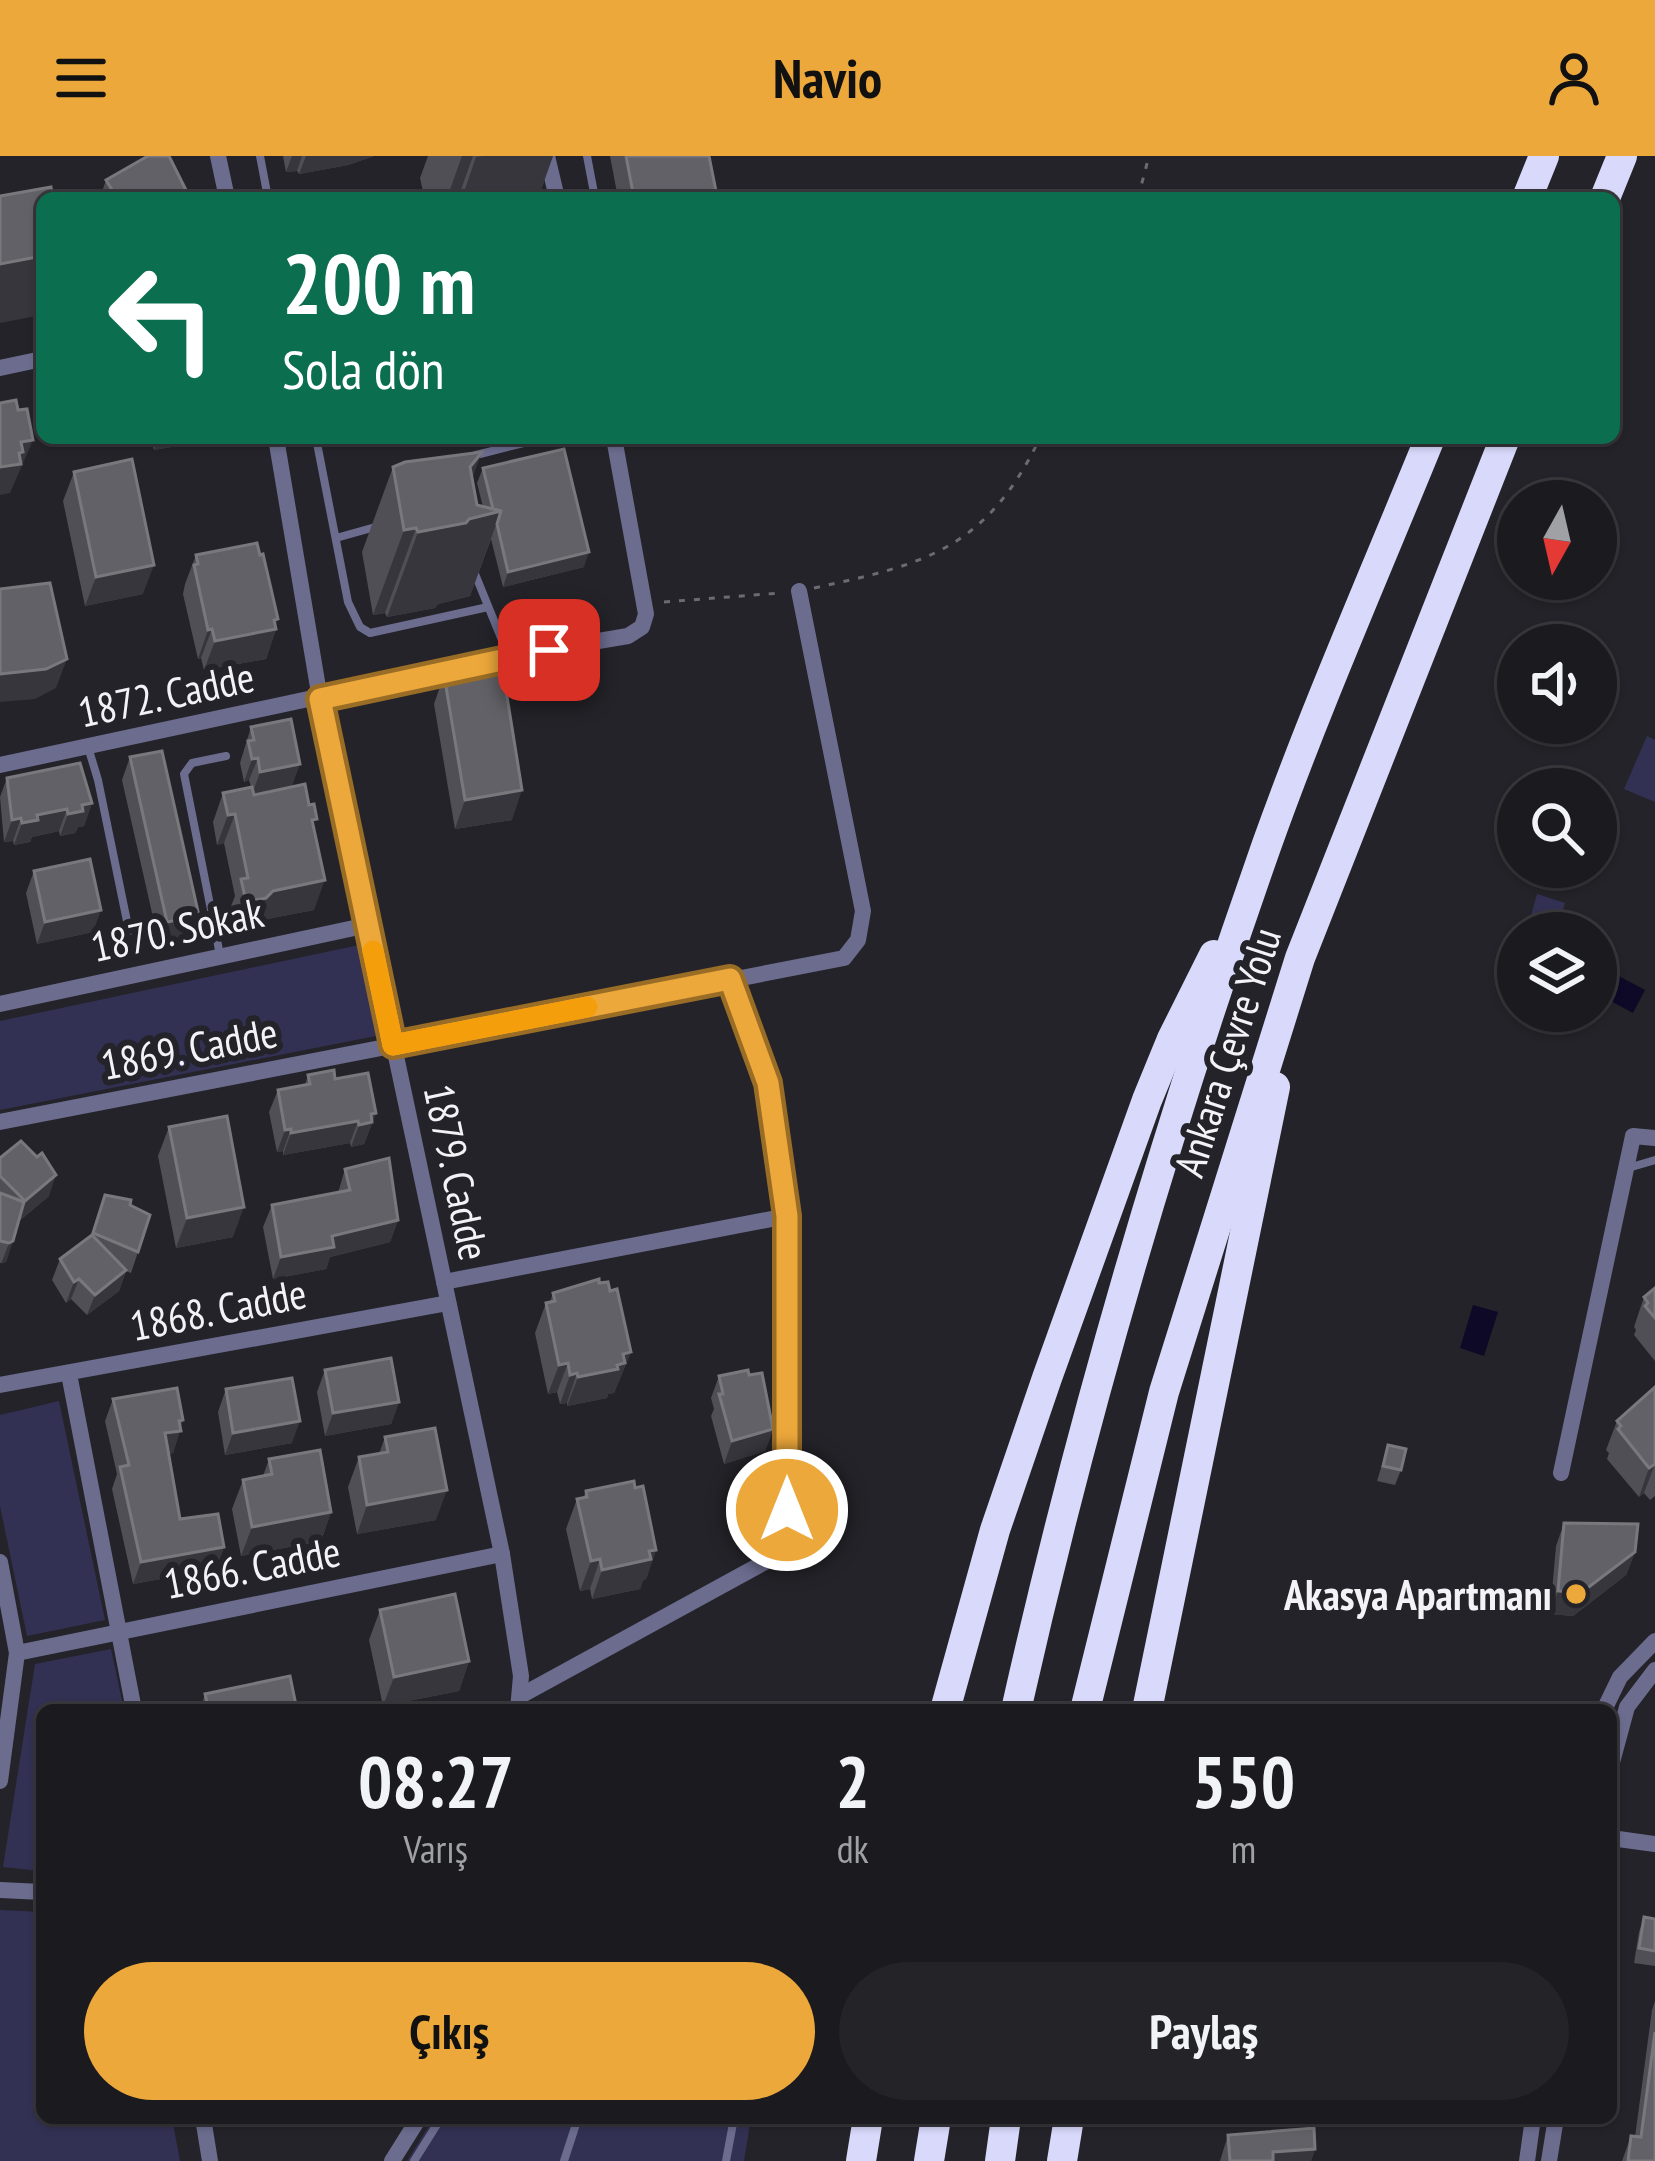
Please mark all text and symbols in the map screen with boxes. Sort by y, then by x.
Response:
text: Navio [773,43,882,113]
icon: menu [48,45,114,111]
icon: person [1541,45,1607,111]
text: 200 m [282,228,475,337]
icon: left [84,240,240,396]
text: Sola dön [282,334,445,404]
north arrow [1497,480,1617,600]
map controls [1497,480,1617,1032]
pin [498,599,600,701]
icon: arrive [516,617,582,683]
button: sound [1497,624,1617,744]
street label: 1872. Cadde [73,649,259,739]
button: search [1497,768,1617,888]
street label: 1870. Sokak [86,884,268,974]
button: layers [1497,912,1617,1032]
street label: Ankara Çevre Yolu [1161,921,1293,1183]
street label: 1869. Cadde [96,1004,282,1092]
street label: 1879. Cadde [412,1079,502,1265]
street label: 1868. Cadde [125,1265,311,1353]
position arrow [724,1447,850,1573]
street label: 1866. Cadde [159,1523,345,1611]
place label: Akasya Apartmanı [1283,1567,1552,1622]
marker: Akasya Apartmanı [1563,1581,1589,1607]
text: 08:27 [358,1734,514,1827]
text: 2 [836,1734,870,1827]
text: 550 [1192,1734,1295,1827]
text: Varış [404,1823,468,1874]
text: dk [837,1823,869,1874]
text: m [1231,1823,1256,1874]
button: Çıkış [84,1962,815,2100]
button: Paylaş [839,1962,1569,2100]

